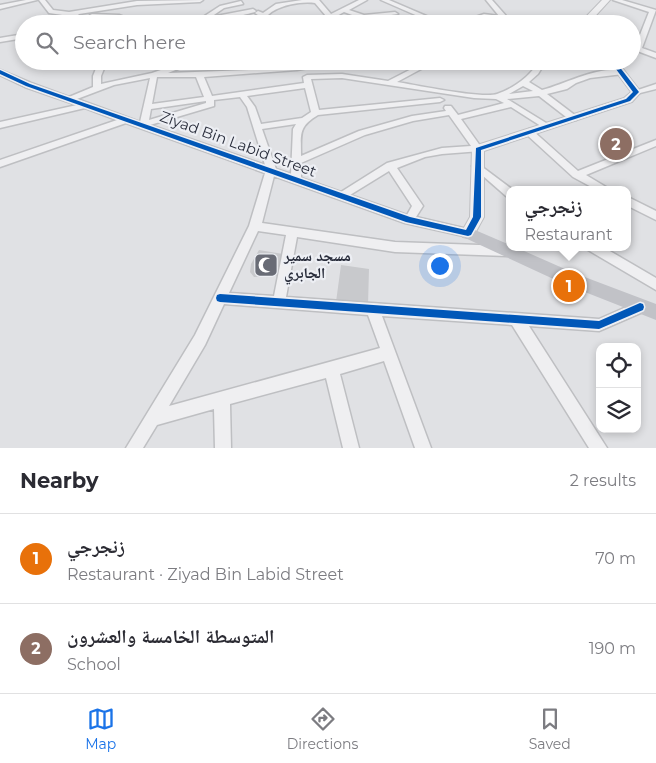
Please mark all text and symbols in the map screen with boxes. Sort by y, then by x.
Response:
search box [15,15,641,70]
icon: search [33,29,61,57]
text: Search here [73,31,186,54]
street label: Ziyad Bin Labid Street [157,106,319,181]
pin: 2 [600,125,632,163]
popup [506,186,631,251]
text: زنجرجي [525,195,582,218]
text: Restaurant [525,225,612,244]
place label: مسجد سمير الجابري [283,246,351,285]
mosque icon: مسجد سمير الجابري [253,252,279,278]
your location [427,253,453,279]
pin: 1 [553,267,585,305]
map controls [596,343,641,433]
button: locate [596,343,641,388]
button: layers [596,388,641,433]
text: Nearby [20,468,99,493]
text: 2 results [570,471,636,490]
text: زنجرجي [67,535,125,558]
text: 1 [33,549,39,568]
text: 70 m [595,549,636,568]
text: Restaurant · Ziyad Bin Labid Street [67,565,344,584]
text: المتوسطة الخامسة والعشرون [67,625,275,648]
text: 2 [31,639,41,658]
text: 190 m [589,639,636,658]
text: School [67,655,121,674]
tab: Map [85,705,116,753]
tab: Directions [287,705,358,753]
tab: Saved [529,705,571,753]

